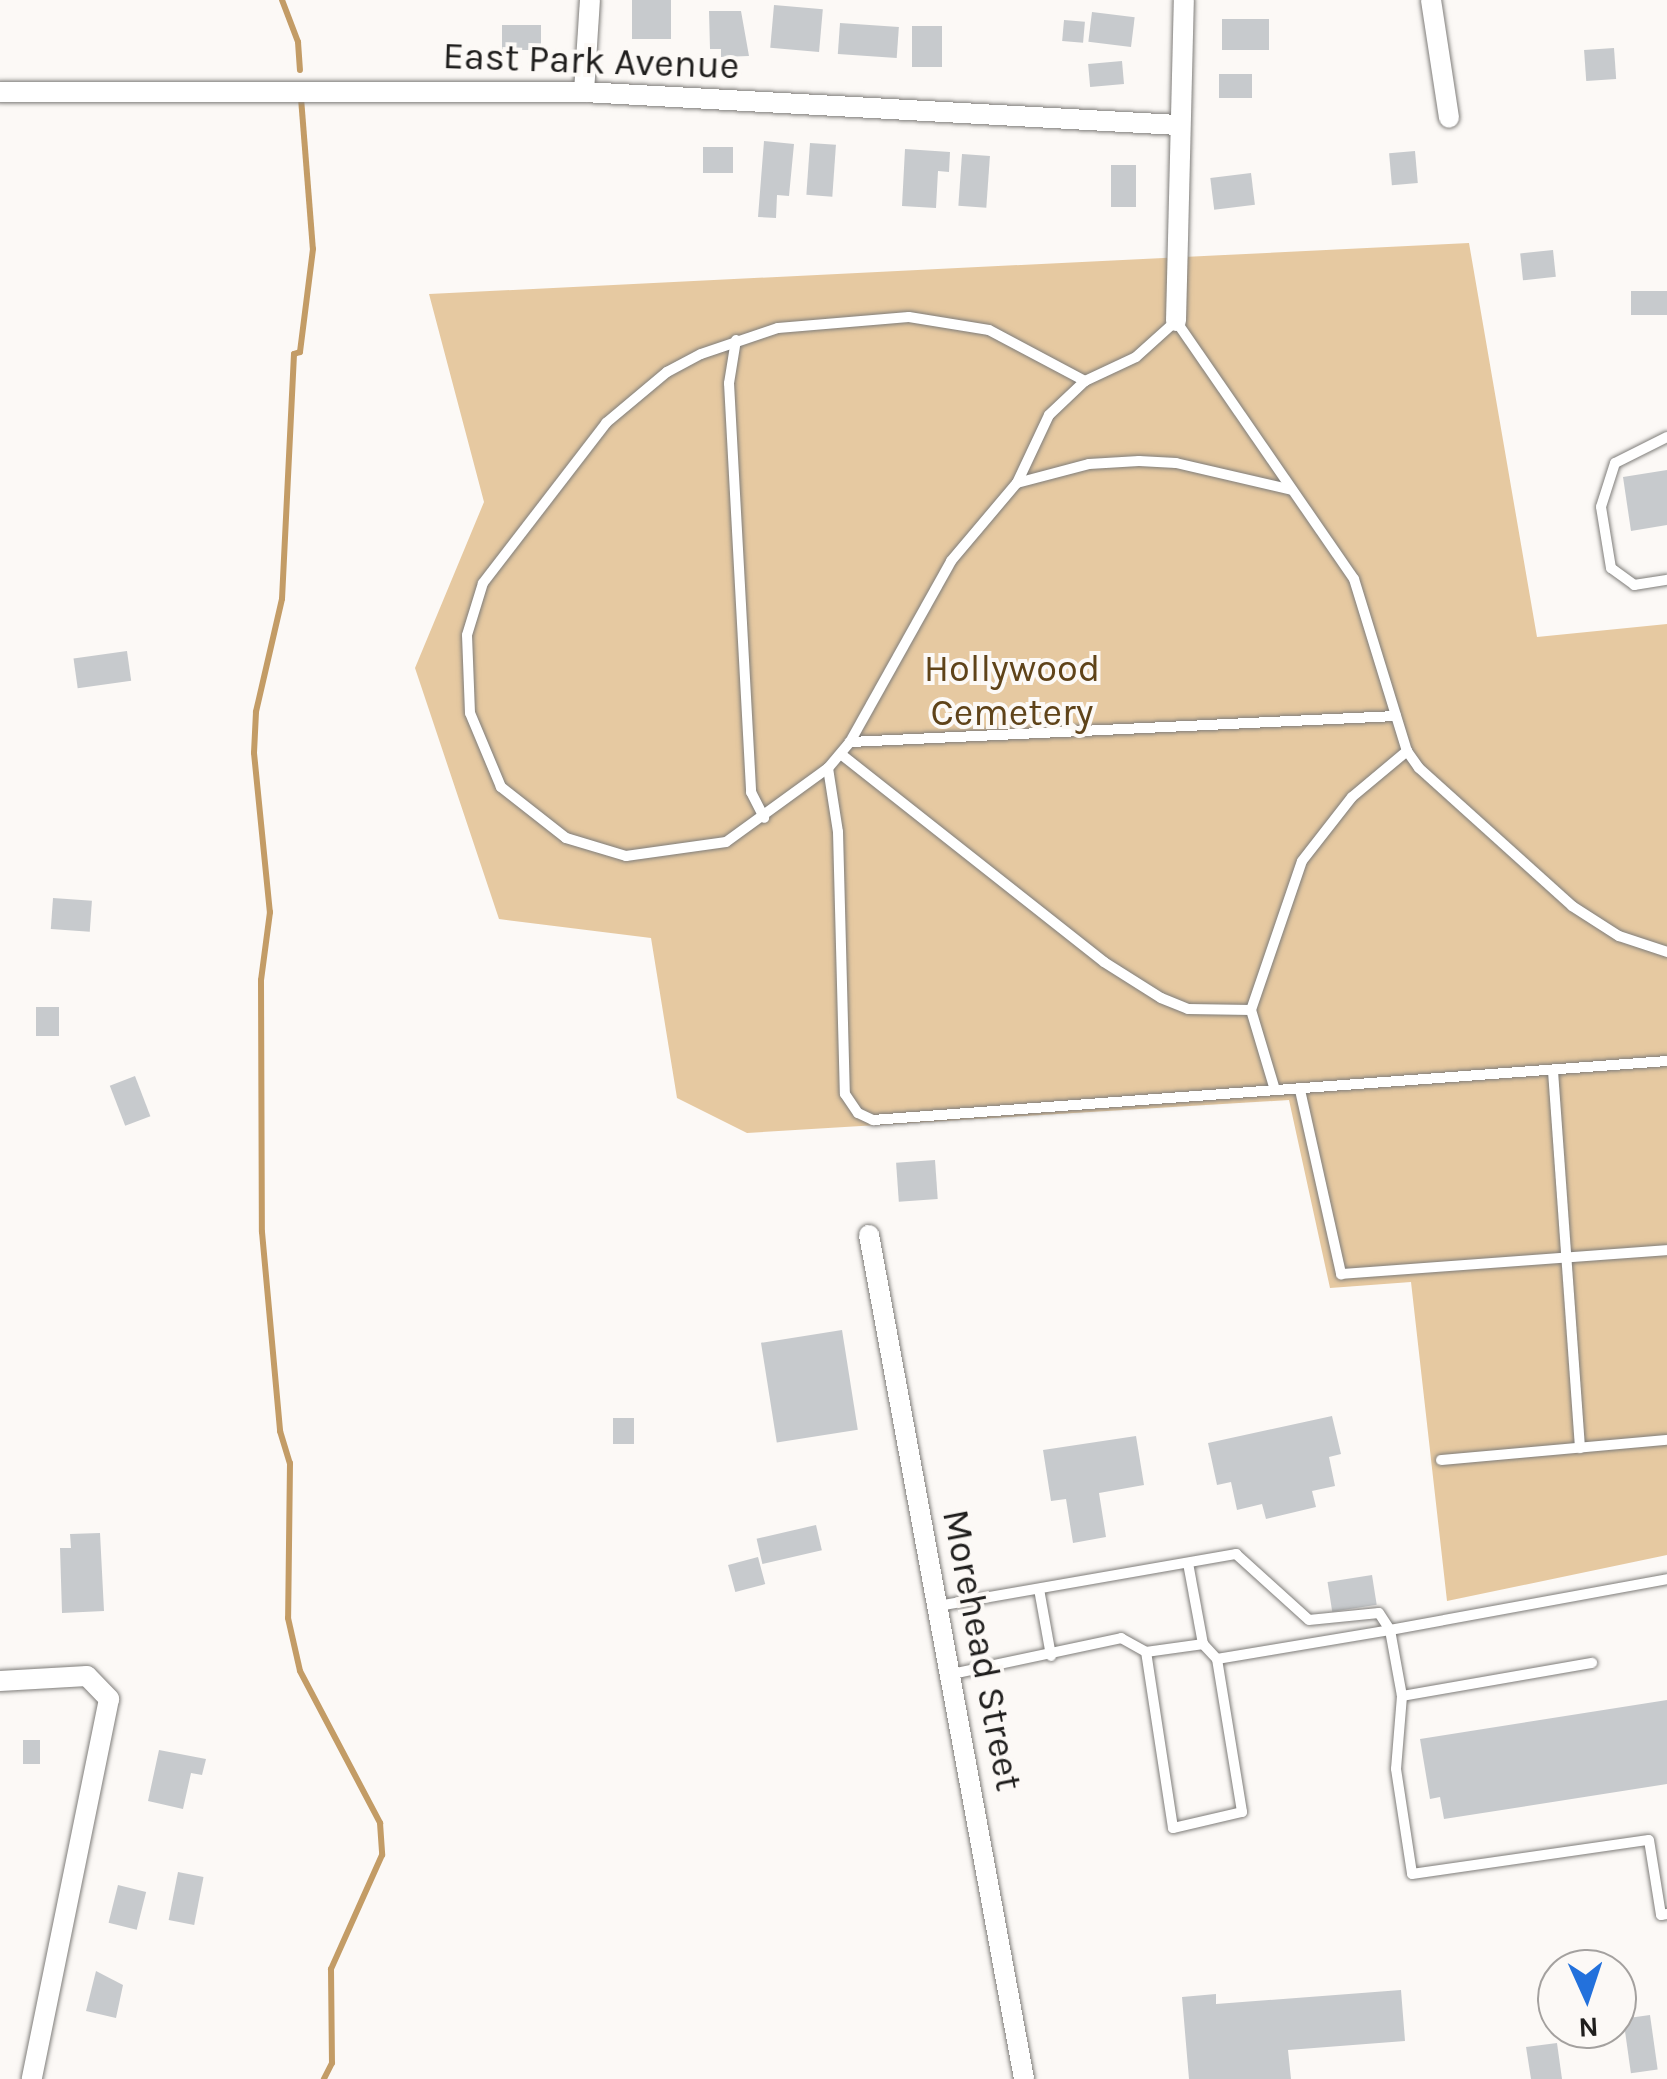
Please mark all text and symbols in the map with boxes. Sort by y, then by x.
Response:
street label: East Park Avenue [442,33,740,89]
park label: Hollywood Cemetery [924,646,1100,736]
street label: Morehead Street [932,1506,1032,1794]
north arrow [1537,1949,1637,2049]
text: N [1578,2010,1599,2044]

